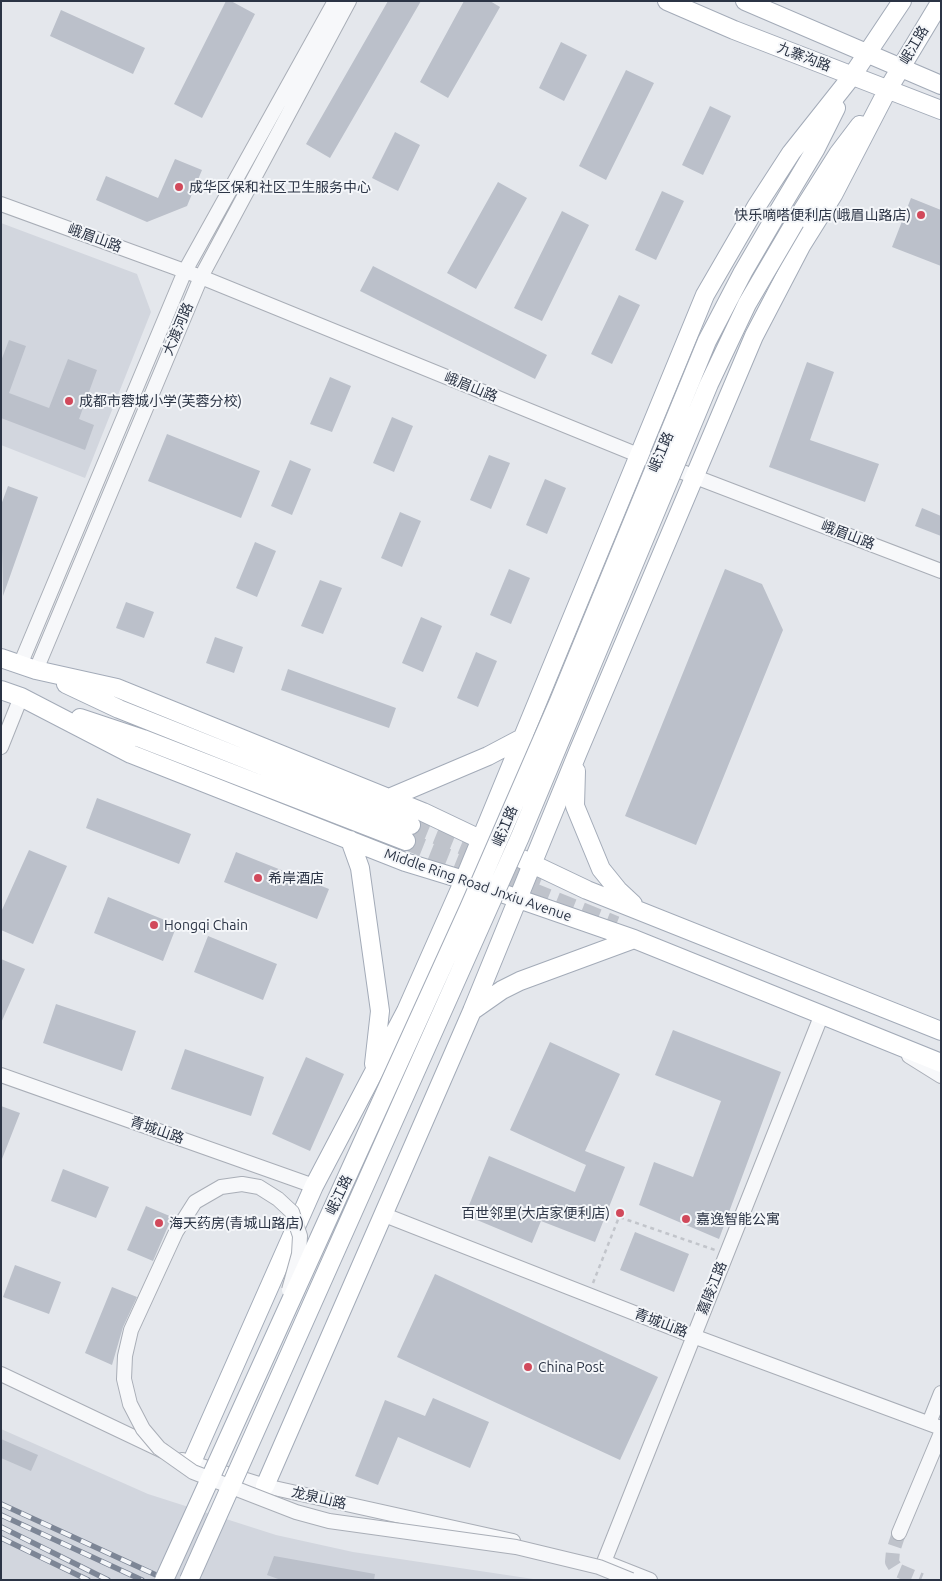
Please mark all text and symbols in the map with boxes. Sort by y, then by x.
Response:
street label: 岷江路 [896,23,932,67]
street label: 九寨沟路 [775,39,833,75]
place label: 成华区保和社区卫生服务中心 [189,179,371,195]
marker: 成华区保和社区卫生服务中心 [173,181,185,193]
place label: 快乐嘀嗒便利店(峨眉山路店) [734,207,911,223]
marker: 快乐嘀嗒便利店(峨眉山路店) [915,209,927,221]
street label: 峨眉山路 [66,221,124,255]
street label: 大渡河路 [159,300,197,358]
street label: 峨眉山路 [442,369,500,405]
place label: 成都市蓉城小学(芙蓉分校) [79,393,242,409]
marker: 成都市蓉城小学(芙蓉分校) [63,395,75,407]
street label: 岷江路 [645,429,677,475]
street label: 峨眉山路 [819,517,877,553]
street label: 岷江路 [489,803,521,849]
street label: Middle Ring Road Jnxiu Avenue [382,845,574,925]
place label: 希岸酒店 [268,870,324,886]
marker: 希岸酒店 [252,872,264,884]
place label: Hongqi Chain [164,917,248,933]
marker: Hongqi Chain [148,919,160,931]
street label: 青城山路 [128,1113,186,1147]
street label: 岷江路 [323,1172,355,1218]
place label: 百世邻里(大店家便利店) [461,1205,610,1221]
marker: 百世邻里(大店家便利店) [614,1207,626,1219]
place label: 嘉逸智能公寓 [696,1211,780,1227]
marker: 嘉逸智能公寓 [680,1213,692,1225]
place label: 海天药房(青城山路店) [169,1215,304,1231]
marker: 海天药房(青城山路店) [153,1217,165,1229]
street label: 嘉陵江路 [694,1259,730,1317]
street label: 青城山路 [632,1305,690,1341]
place label: China Post [538,1359,604,1375]
marker: China Post [522,1361,534,1373]
street label: 龙泉山路 [290,1484,348,1512]

